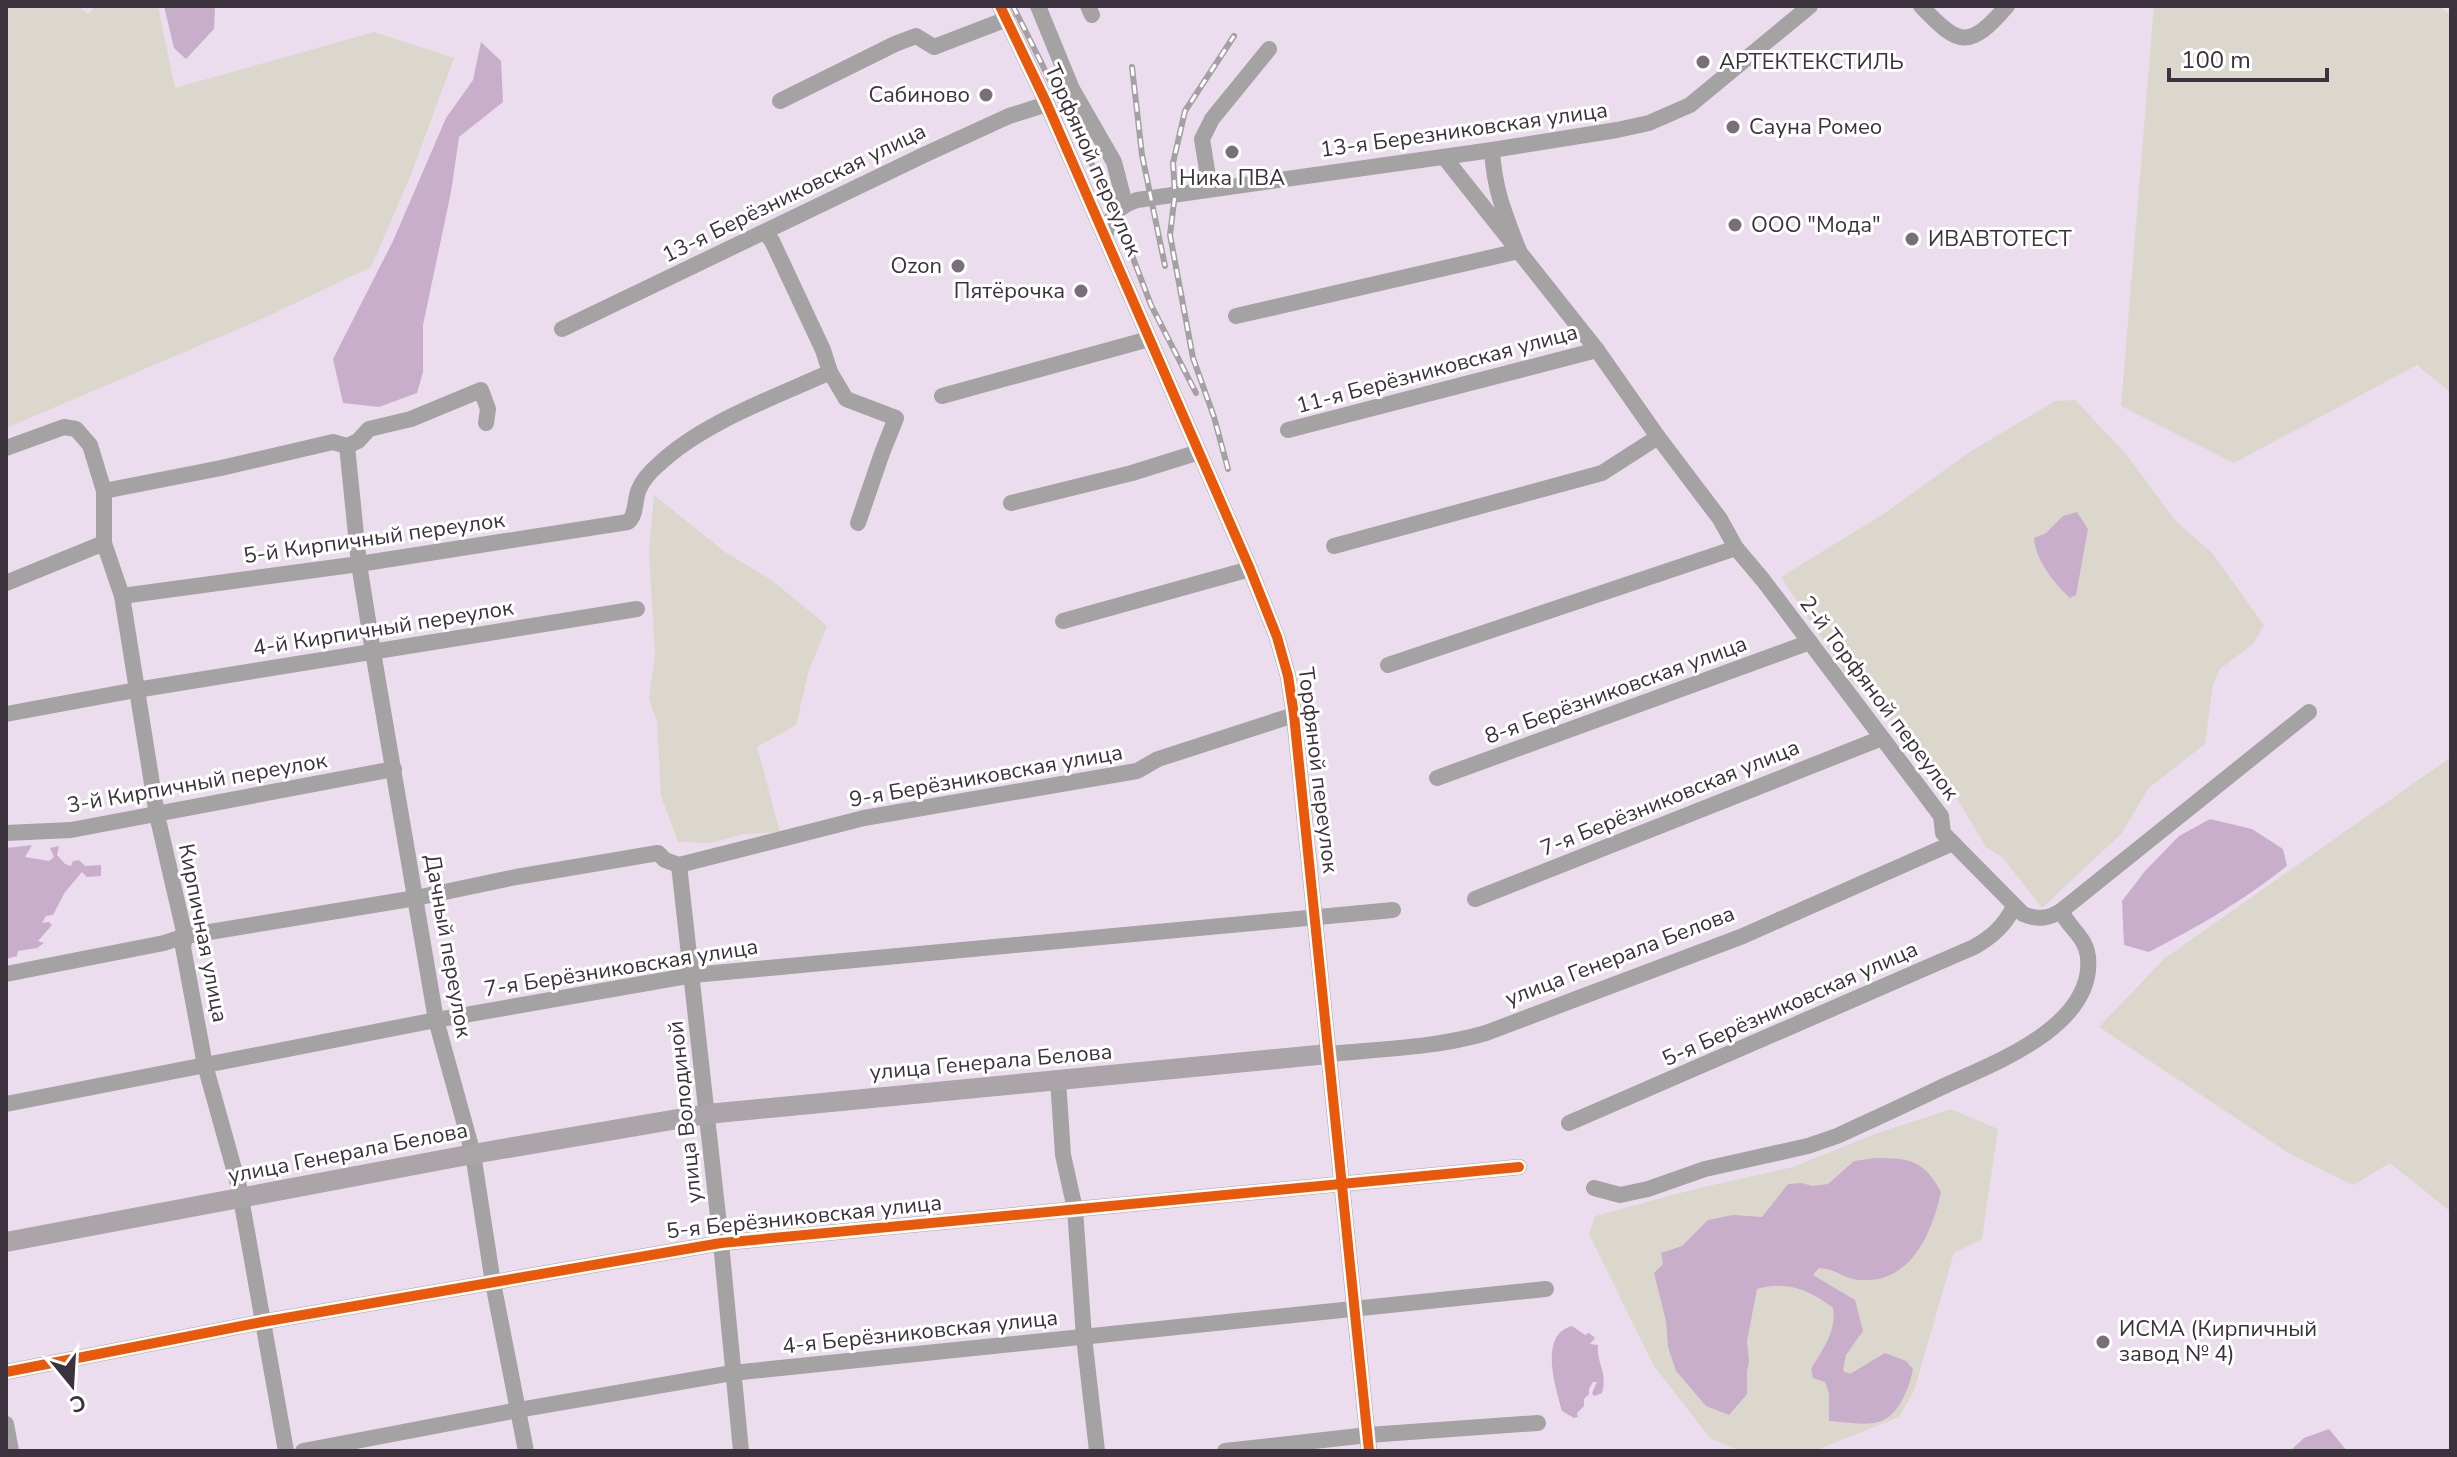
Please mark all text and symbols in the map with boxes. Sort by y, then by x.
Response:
scale bar [2169,32,2327,82]
text: 100 m [2181,44,2251,76]
place label: АРТЕКТЕКСТИЛЬ [1719,47,1904,77]
marker: АРТЕКТЕКСТИЛЬ [1694,53,1712,71]
street label: Торфяной переулок [1037,59,1149,261]
place label: Сабиново [868,80,970,110]
marker: Сабиново [977,86,995,104]
street label: 13-я Березниковская улица [1318,95,1610,165]
place label: Сауна Ромео [1749,112,1882,142]
street label: 13-я Берёзниковская улица [657,116,931,270]
marker: Сауна Ромео [1724,118,1742,136]
marker: Ника ПВА [1223,143,1241,161]
place label: Ника ПВА [1179,163,1285,193]
place label: ООО "Мода" [1751,210,1881,240]
marker: ООО "Мода" [1726,216,1744,234]
place label: ИВАВТОТЕСТ [1928,224,2072,254]
marker: ИВАВТОТЕСТ [1903,230,1921,248]
place label: Ozon [890,251,942,281]
marker: Ozon [949,257,967,275]
place label: Пятёрочка [954,276,1065,306]
marker: Пятёрочка [1072,282,1090,300]
street label: 11-я Берёзниковская улица [1293,317,1581,421]
street label: 5-й Кирпичный переулок [241,505,507,571]
street label: 2-й Торфяной переулок [1792,590,1966,807]
street label: 4-й Кирпичный переулок [251,593,516,663]
street label: 8-я Берёзниковская улица [1481,629,1751,751]
street label: Торфяной переулок [1290,665,1346,875]
street label: 7-я Берёзниковская улица [1536,732,1804,864]
street label: 9-я Берёзниковская улица [847,737,1125,815]
street label: 3-й Кирпичный переулок [65,745,330,821]
street label: Кирпичная улица [171,841,235,1025]
street label: Дачный переулок [417,852,479,1040]
street label: улица Генерала Белова [1501,898,1739,1014]
street label: 7-я Берёзниковская улица [482,932,760,1004]
street label: 5-я Берёзниковская улица [1657,934,1923,1074]
street label: улица Володиной [661,1019,709,1205]
street label: улица Генерала Белова [868,1036,1114,1088]
street label: улица Генерала Белова [226,1115,470,1191]
street label: 5-я Берёзниковская улица [665,1188,943,1246]
street label: 4-я Берёзниковская улица [781,1303,1059,1361]
place label: ИСМА (Кирпичный завод № 4) [2119,1314,2317,1369]
marker: ИСМА (Кирпичный завод № 4) [2094,1333,2112,1351]
north arrow [32,1345,112,1425]
text: С [66,1386,90,1420]

